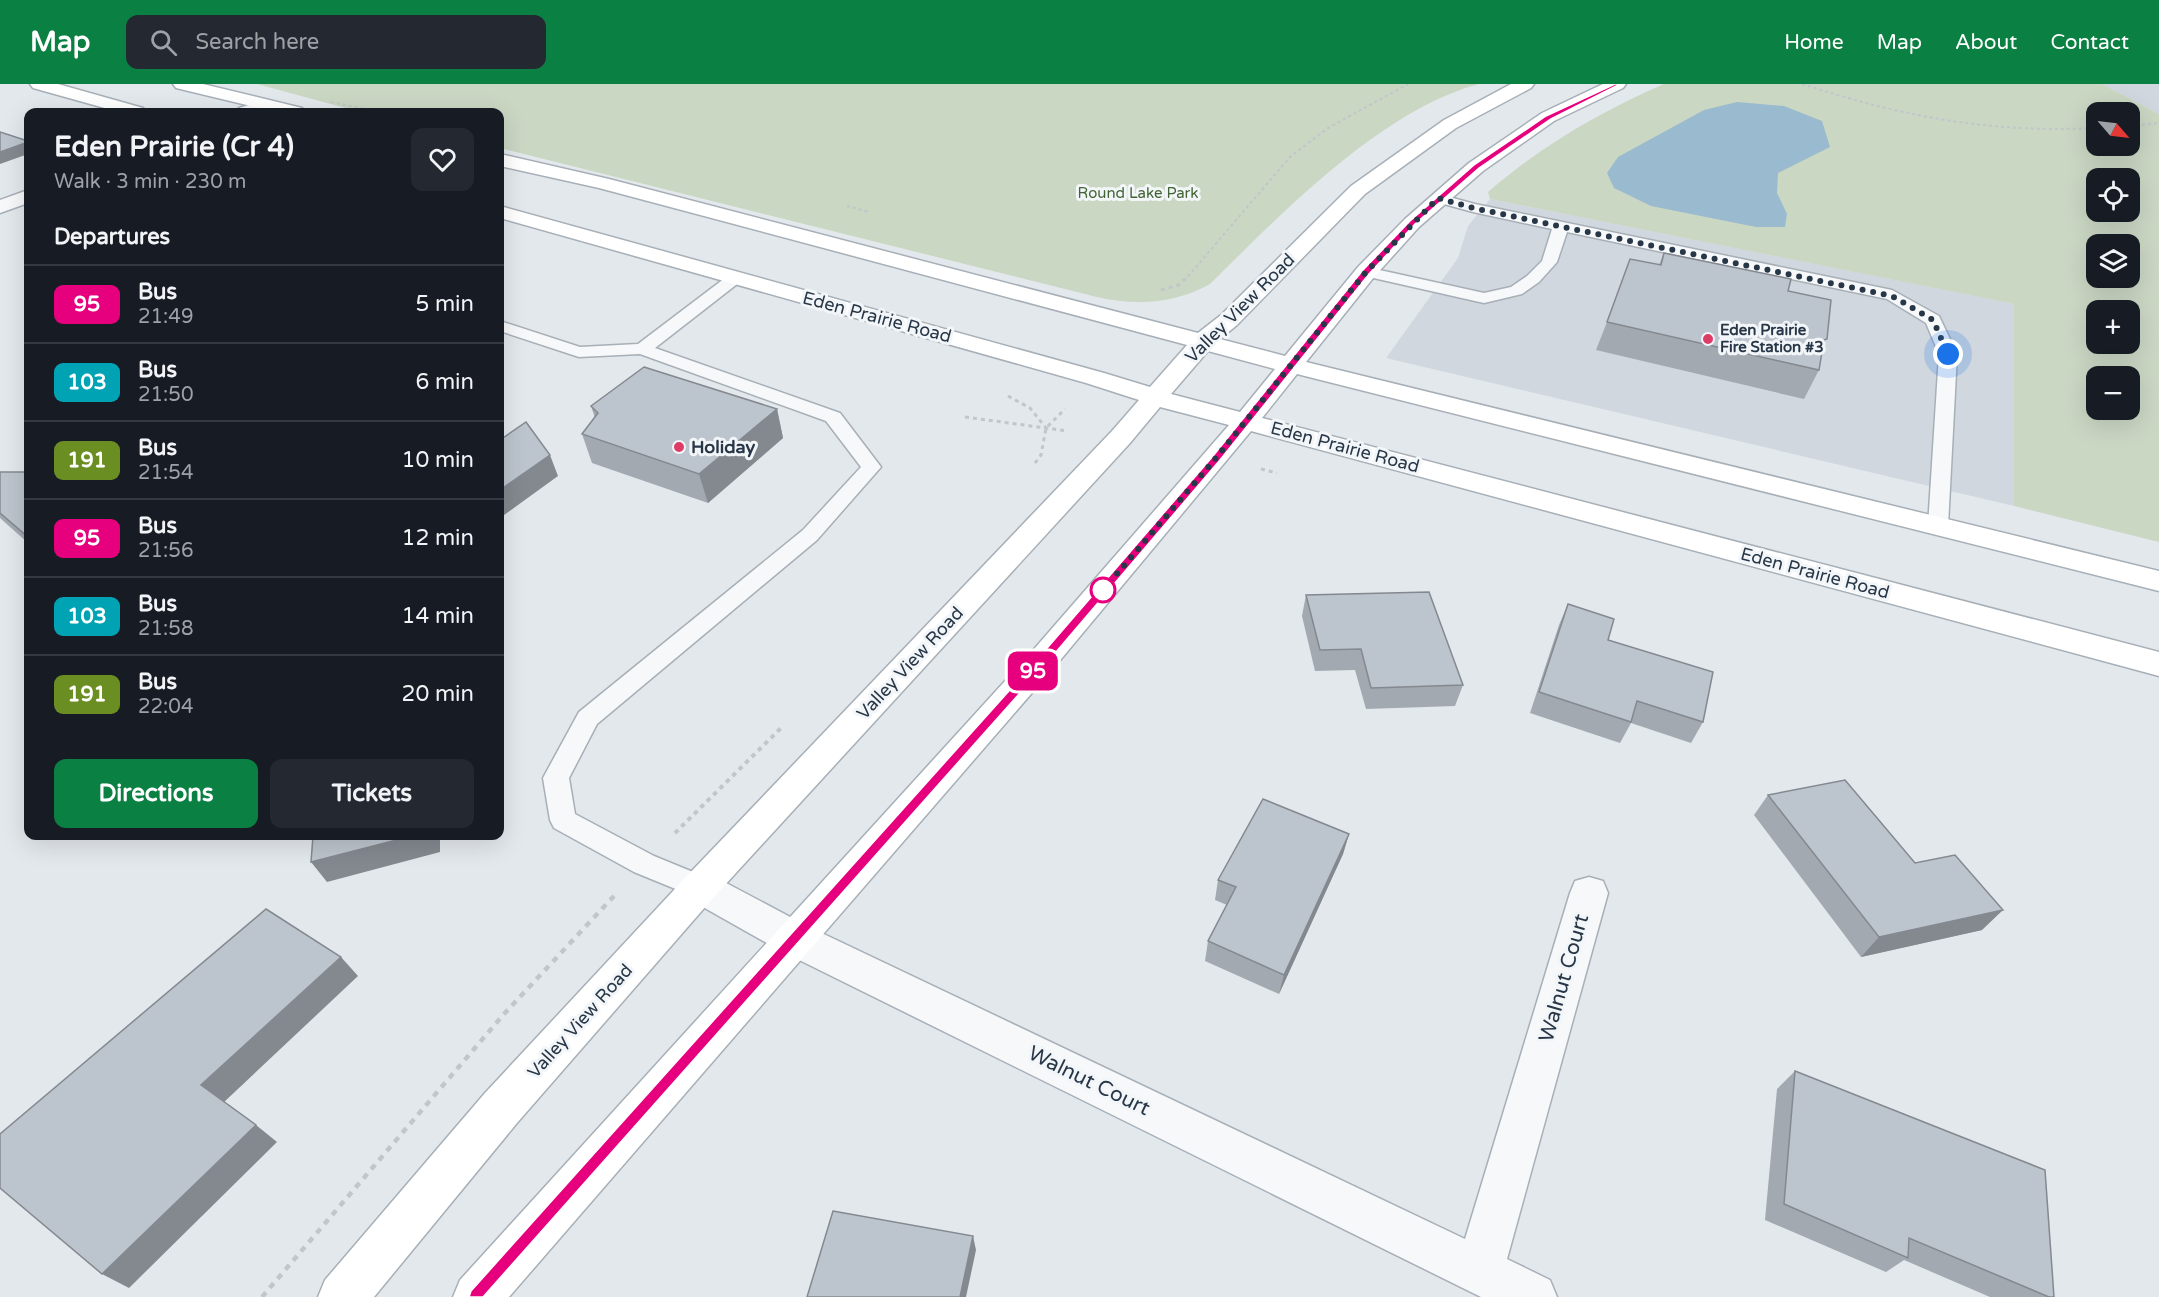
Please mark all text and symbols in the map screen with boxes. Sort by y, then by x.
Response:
search box [126,15,546,69]
text: Map [30,25,90,59]
icon: search [147,26,180,59]
text: Search here [195,29,319,55]
text: Home [1784,30,1844,55]
text: Map [1877,30,1922,55]
text: About [1955,30,2017,55]
text: Contact [2050,30,2129,55]
north arrow [2086,102,2140,156]
map controls [2086,102,2140,420]
button: heart [411,128,474,191]
text: Eden Prairie (Cr 4) [54,130,294,164]
button: locate [2086,168,2140,222]
text: Walk · 3 min · 230 m [54,170,246,194]
park label: Round Lake Park [1078,184,1198,202]
text: Departures [54,224,170,250]
button: layers [2086,234,2140,288]
street label: Valley View Road [1181,249,1299,367]
text: Bus [138,279,177,305]
street label: Eden Prairie Road [800,287,954,347]
text: 5 min [415,291,474,317]
text: 95 [74,292,100,317]
button: + [2086,300,2140,354]
text: 21:49 [138,305,193,329]
place label: Eden Prairie Fire Station #3 [1720,321,1824,356]
marker: Eden Prairie Fire Station #3 [1701,332,1715,346]
your location [1933,339,1963,369]
text: Bus [138,357,177,383]
button: − [2086,366,2140,420]
text: 6 min [415,369,474,395]
text: 103 [67,370,107,395]
text: 21:50 [138,383,193,407]
street label: Eden Prairie Road [1268,417,1422,477]
text: Bus [138,435,177,461]
place label: Holiday [691,436,756,458]
marker: Holiday [672,440,686,454]
text: 10 min [402,447,474,473]
text: 191 [67,448,107,473]
text: 21:54 [138,461,193,485]
text: Bus [138,513,177,539]
text: 12 min [402,525,474,551]
text: 95 [74,526,100,551]
text: 21:56 [138,539,193,563]
street label: Eden Prairie Road [1738,543,1892,603]
unlabelled marker [1090,577,1116,603]
text: Bus [138,591,177,617]
street label: Valley View Road [852,602,968,724]
text: 14 min [402,603,474,629]
text: 103 [67,604,107,629]
text: 21:58 [138,617,193,641]
line badge: 95 [1006,652,1060,690]
text: 95 [1020,659,1046,684]
text: Bus [138,669,177,695]
text: 20 min [402,681,474,707]
text: 191 [67,682,107,707]
text: 22:04 [138,695,193,719]
button: Directions [54,759,258,828]
button: Tickets [270,759,474,828]
street label: Walnut Court [1534,911,1594,1045]
street label: Valley View Road [523,959,637,1083]
street label: Walnut Court [1024,1041,1154,1121]

